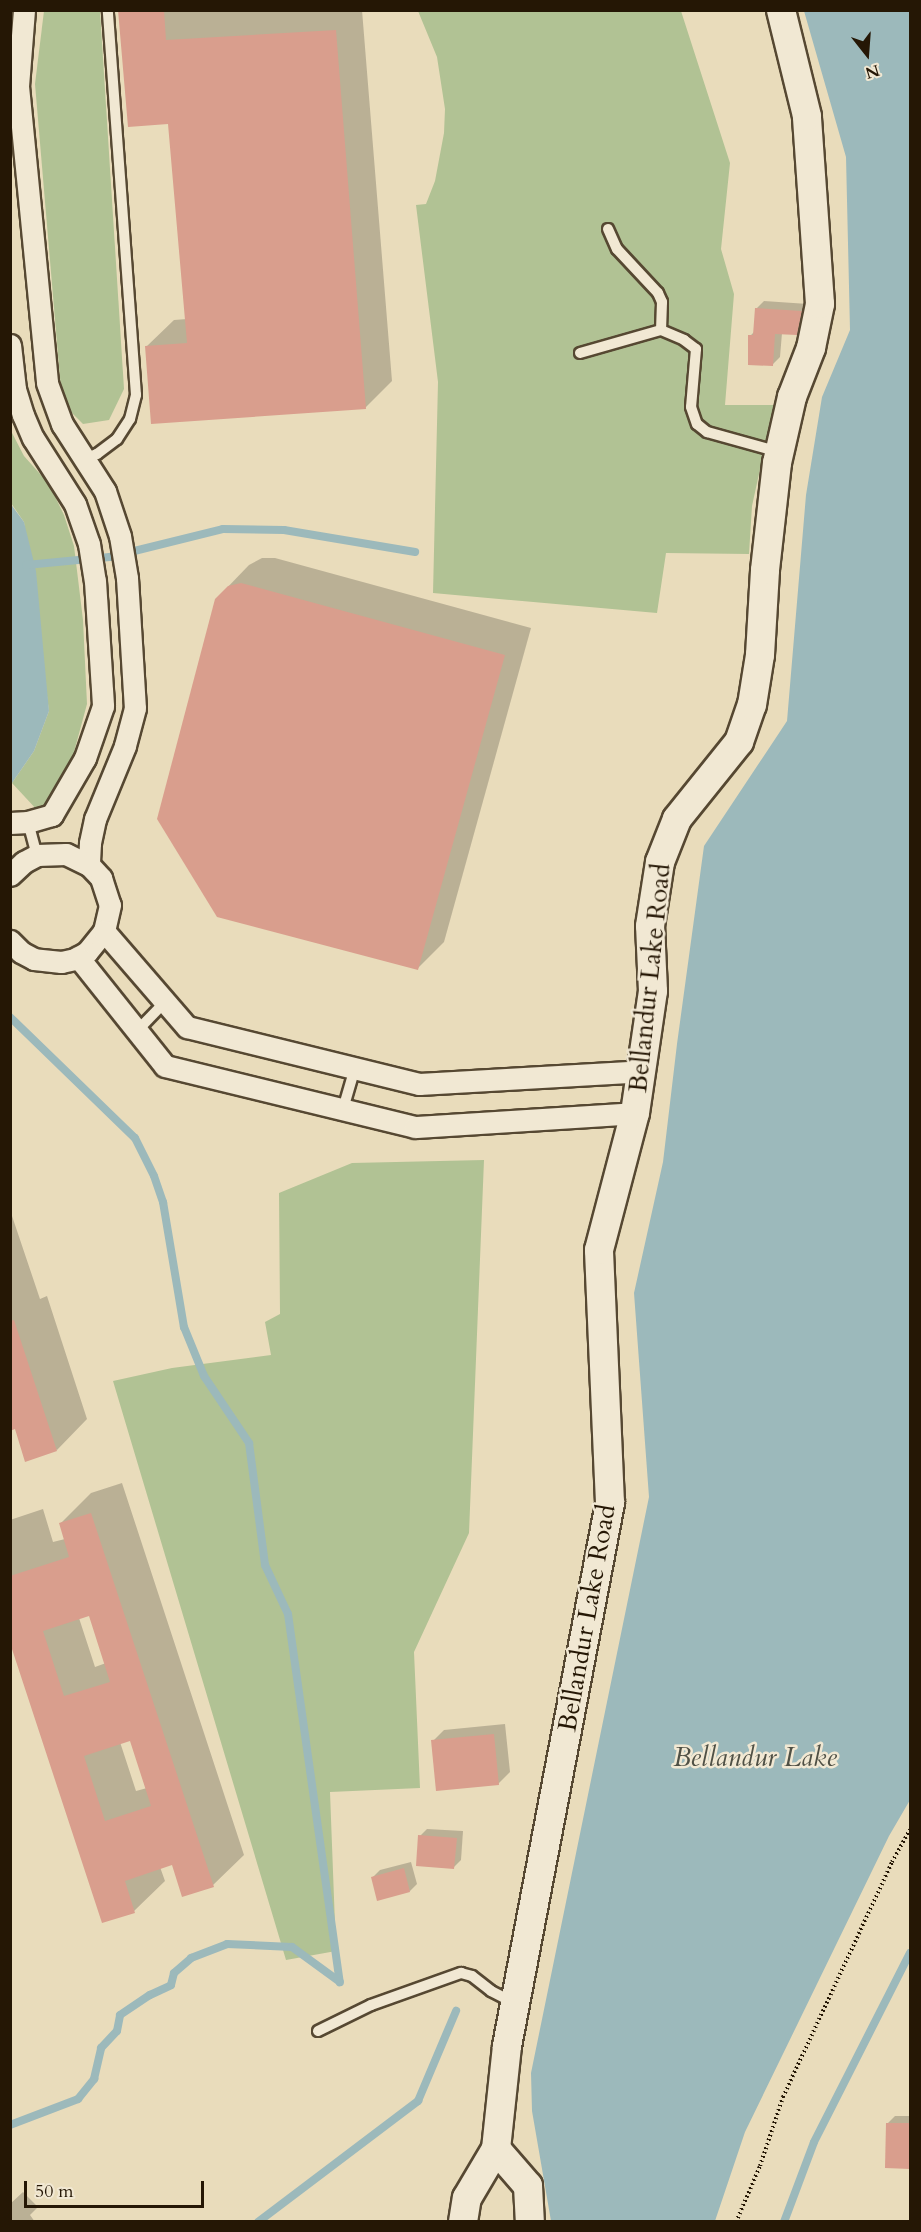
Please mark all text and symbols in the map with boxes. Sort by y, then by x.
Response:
north arrow [837,24,897,84]
text: N [862,59,882,84]
street label: Bellandur Lake Road [622,862,678,1094]
street label: Bellandur Lake Road [552,1502,622,1734]
water label: Bellandur Lake [673,1742,837,1774]
scale bar [27,2169,207,2207]
text: 50 m [35,2179,74,2204]

